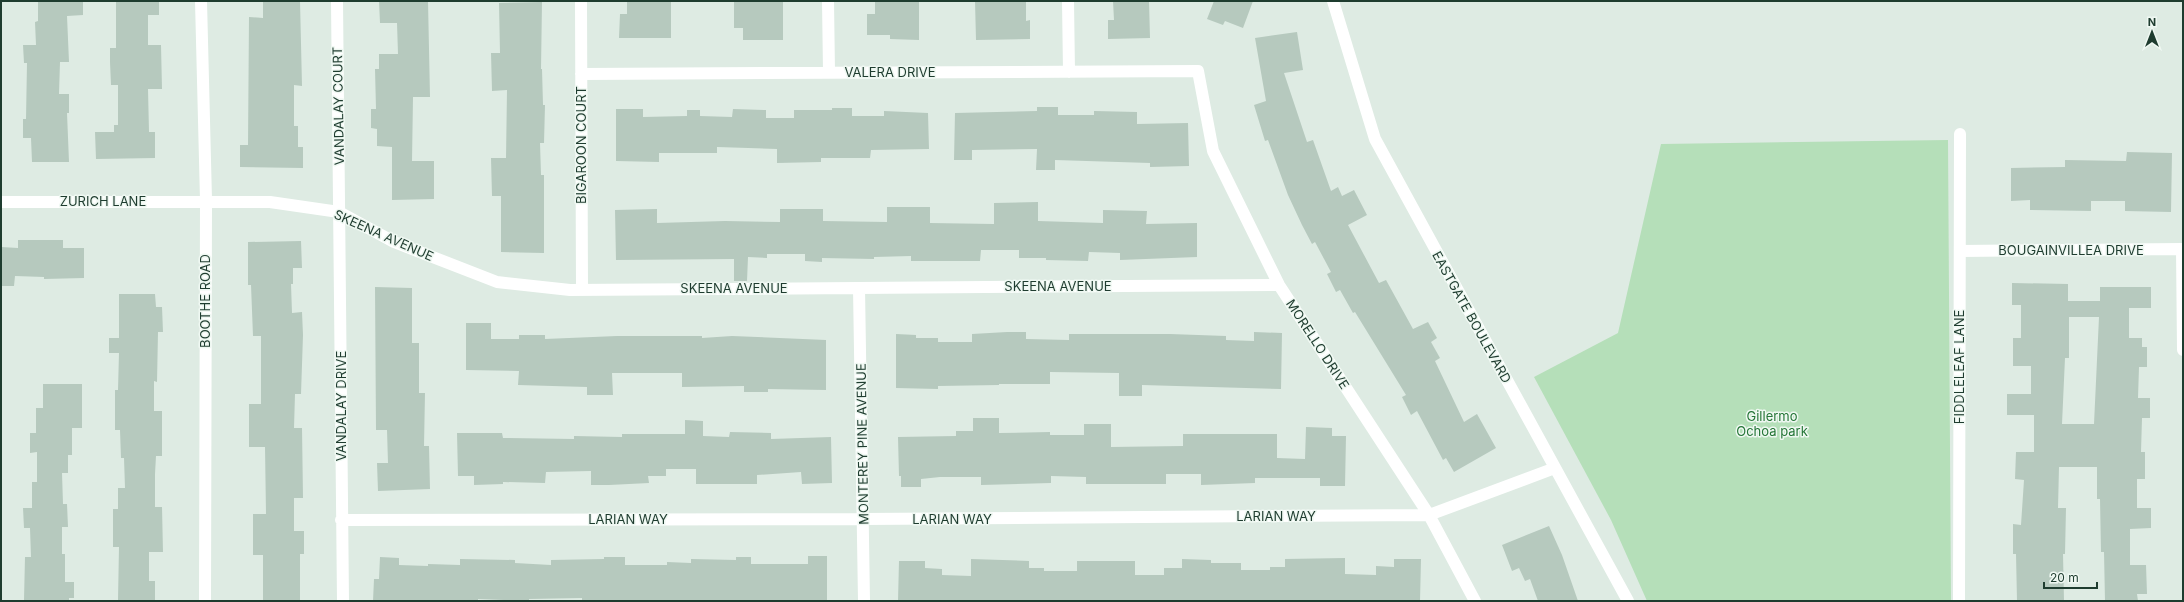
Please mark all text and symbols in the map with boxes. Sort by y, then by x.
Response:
north arrow [2132,12,2172,52]
text: N [2148,15,2156,29]
street label: VANDALAY COURT [329,47,347,165]
street label: VALERA DRIVE [844,64,936,80]
street label: BIGAROON COURT [573,86,589,204]
street label: ZURICH LANE [60,193,146,209]
street label: SKEENA AVENUE [332,206,436,264]
street label: BOUGAINVILLEA DRIVE [1998,242,2144,258]
street label: EASTGATE BOULEVARD [1429,248,1515,386]
street label: BOOTHE ROAD [197,254,213,348]
street label: SKEENA AVENUE [1004,278,1112,294]
street label: SKEENA AVENUE [680,280,788,296]
street label: MORELLO DRIVE [1283,296,1353,392]
street label: FIDDLELEAF LANE [1951,310,1967,424]
street label: VANDALAY DRIVE [333,351,349,461]
street label: MONTEREY PINE AVENUE [853,363,871,525]
park label: Gillermo Ochoa park [1736,408,1808,439]
street label: LARIAN WAY [1236,508,1316,524]
street label: LARIAN WAY [588,511,668,527]
street label: LARIAN WAY [912,511,992,527]
scale bar [2044,564,2097,590]
text: 20 m [2050,570,2079,585]

